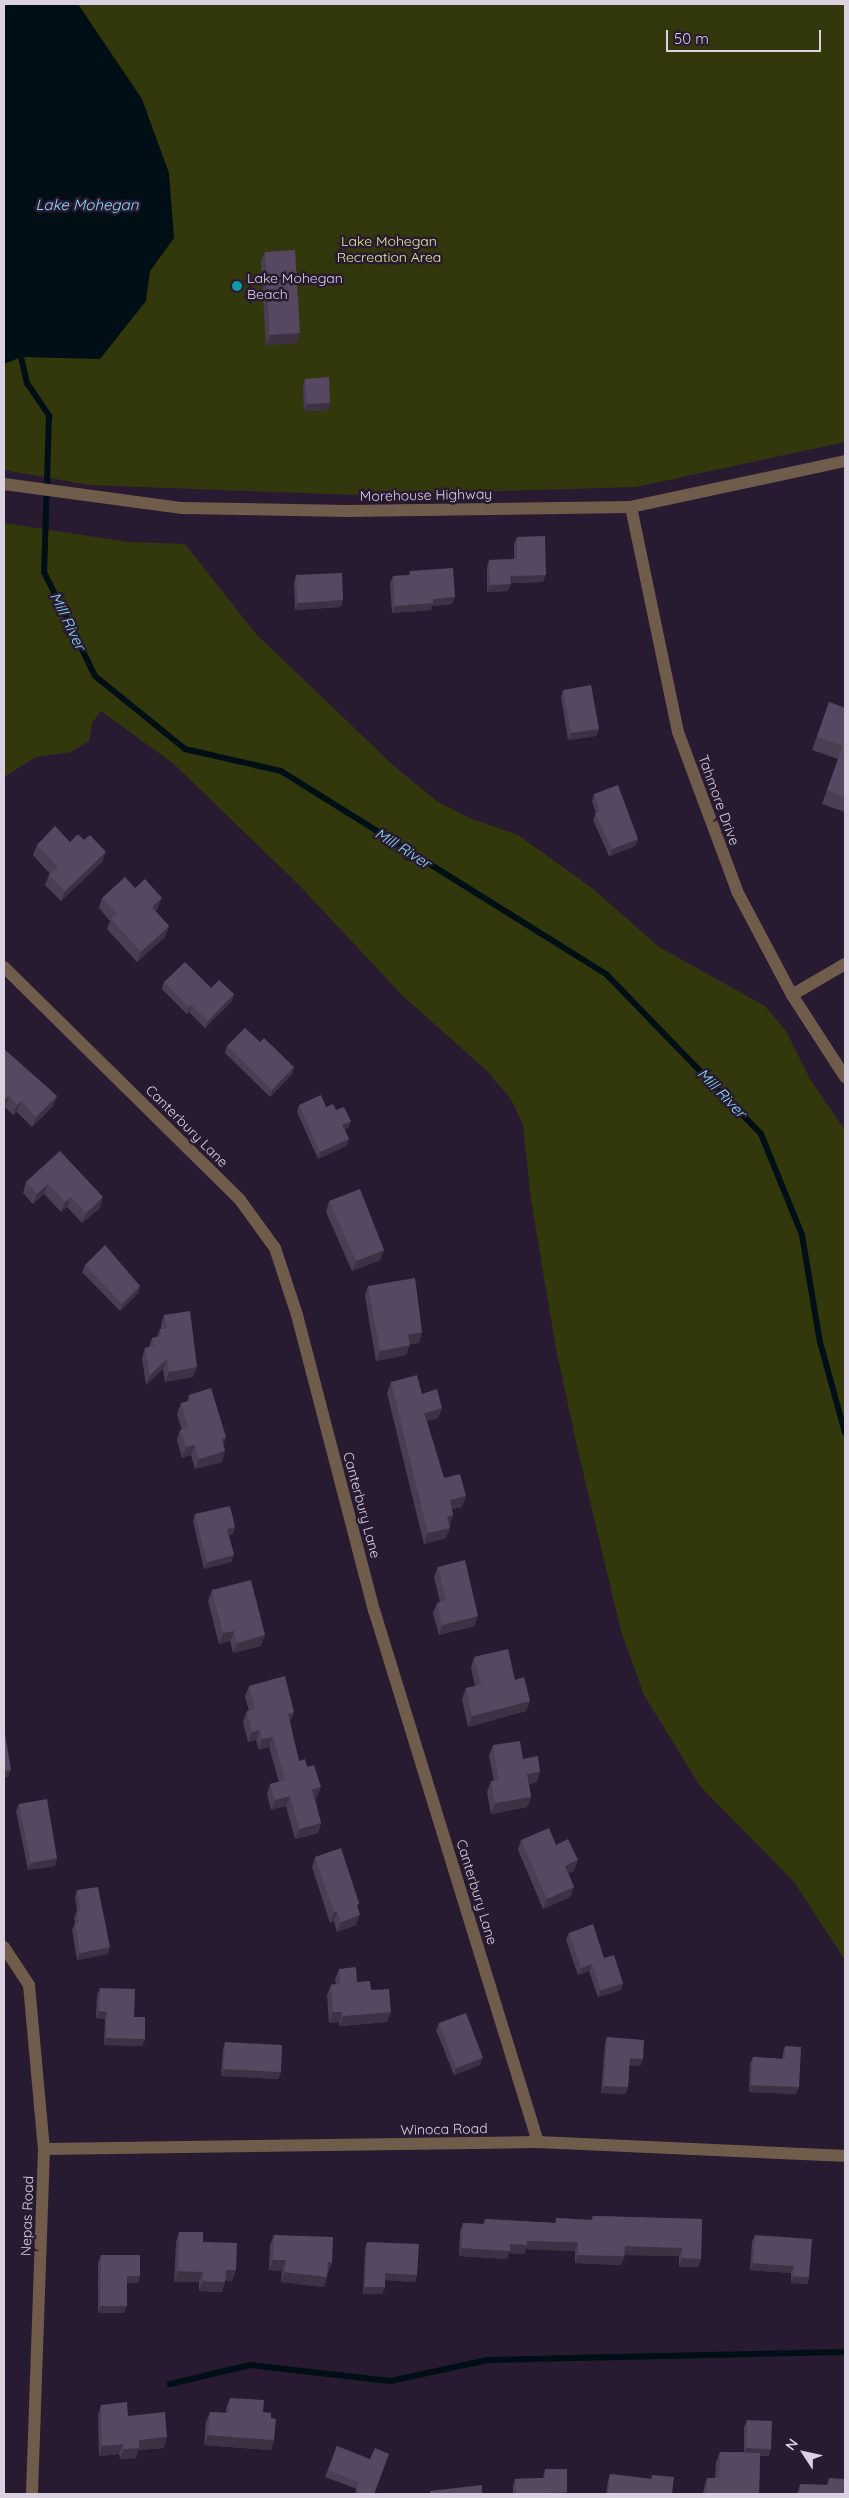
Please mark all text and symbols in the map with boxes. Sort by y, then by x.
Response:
scale bar [669,20,824,52]
text: 50 m [674,29,709,48]
water label: Lake Mohegan [36,196,138,214]
park label: Lake Mohegan Recreation Area [337,233,441,266]
place label: Lake Mohegan Beach [247,270,343,302]
marker: Lake Mohegan Beach [231,280,243,292]
street label: Morehouse Highway [360,485,492,505]
water label: Mill River [46,589,90,653]
street label: Tahmore Drive [695,752,743,848]
water label: Mill River [372,824,434,872]
water label: Mill River [694,1064,750,1122]
street label: Canterbury Lane [142,1081,232,1171]
street label: Canterbury Lane [340,1450,384,1560]
street label: Canterbury Lane [453,1837,501,1947]
street label: Winoca Road [400,2120,488,2138]
street label: Nepas Road [17,2176,37,2256]
north arrow [779,2428,829,2478]
text: N [781,2435,802,2454]

